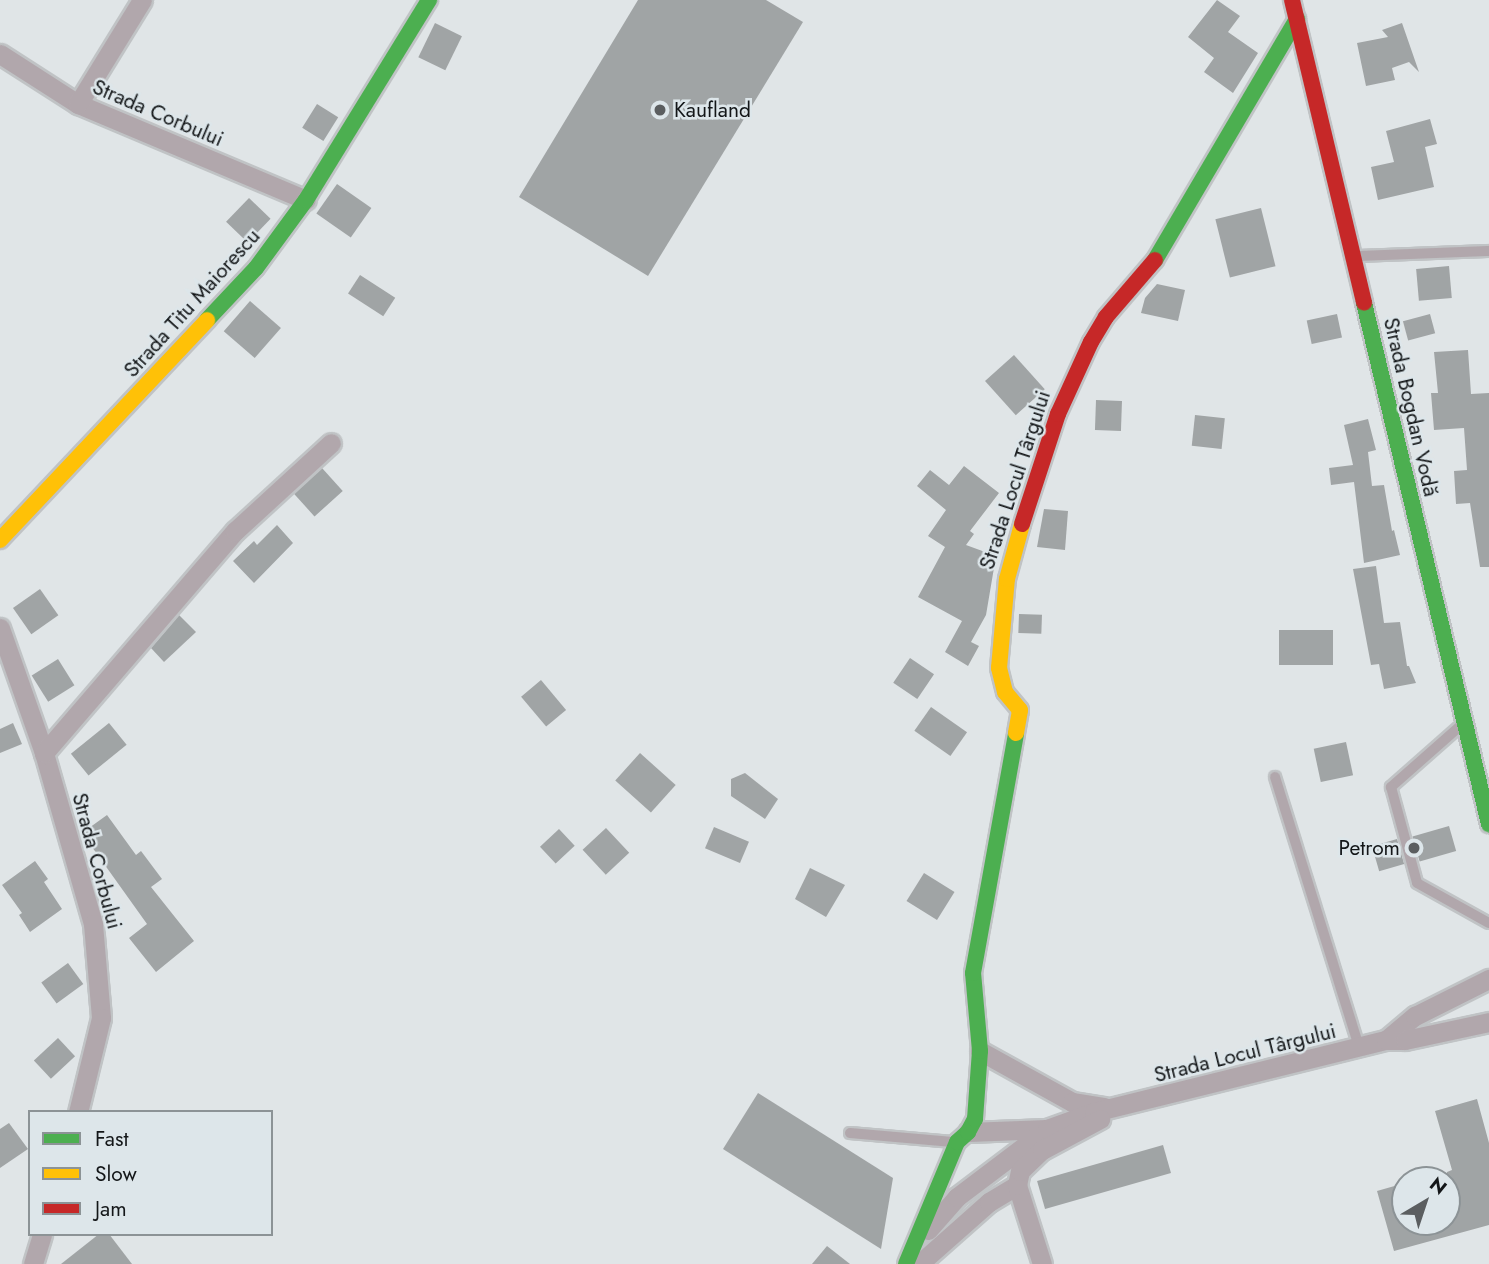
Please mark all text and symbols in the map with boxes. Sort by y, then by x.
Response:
street label: Strada Corbului [89,74,227,152]
place label: Kaufland [674,97,751,123]
marker: Kaufland [652,102,668,118]
street label: Strada Titu Maiorescu [119,224,265,382]
street label: Strada Bogdan Vodă [1378,315,1444,499]
street label: Strada Locul Târgului [974,387,1056,573]
street label: Strada Corbului [67,790,127,932]
place label: Petrom [1339,835,1400,861]
marker: Petrom [1406,840,1422,856]
street label: Strada Locul Târgului [1151,1018,1339,1088]
legend [28,1110,273,1236]
text: Fast [95,1124,128,1154]
text: Slow [95,1159,137,1189]
north arrow [1391,1166,1461,1236]
text: N [1424,1171,1453,1201]
text: Jam [95,1194,127,1224]

